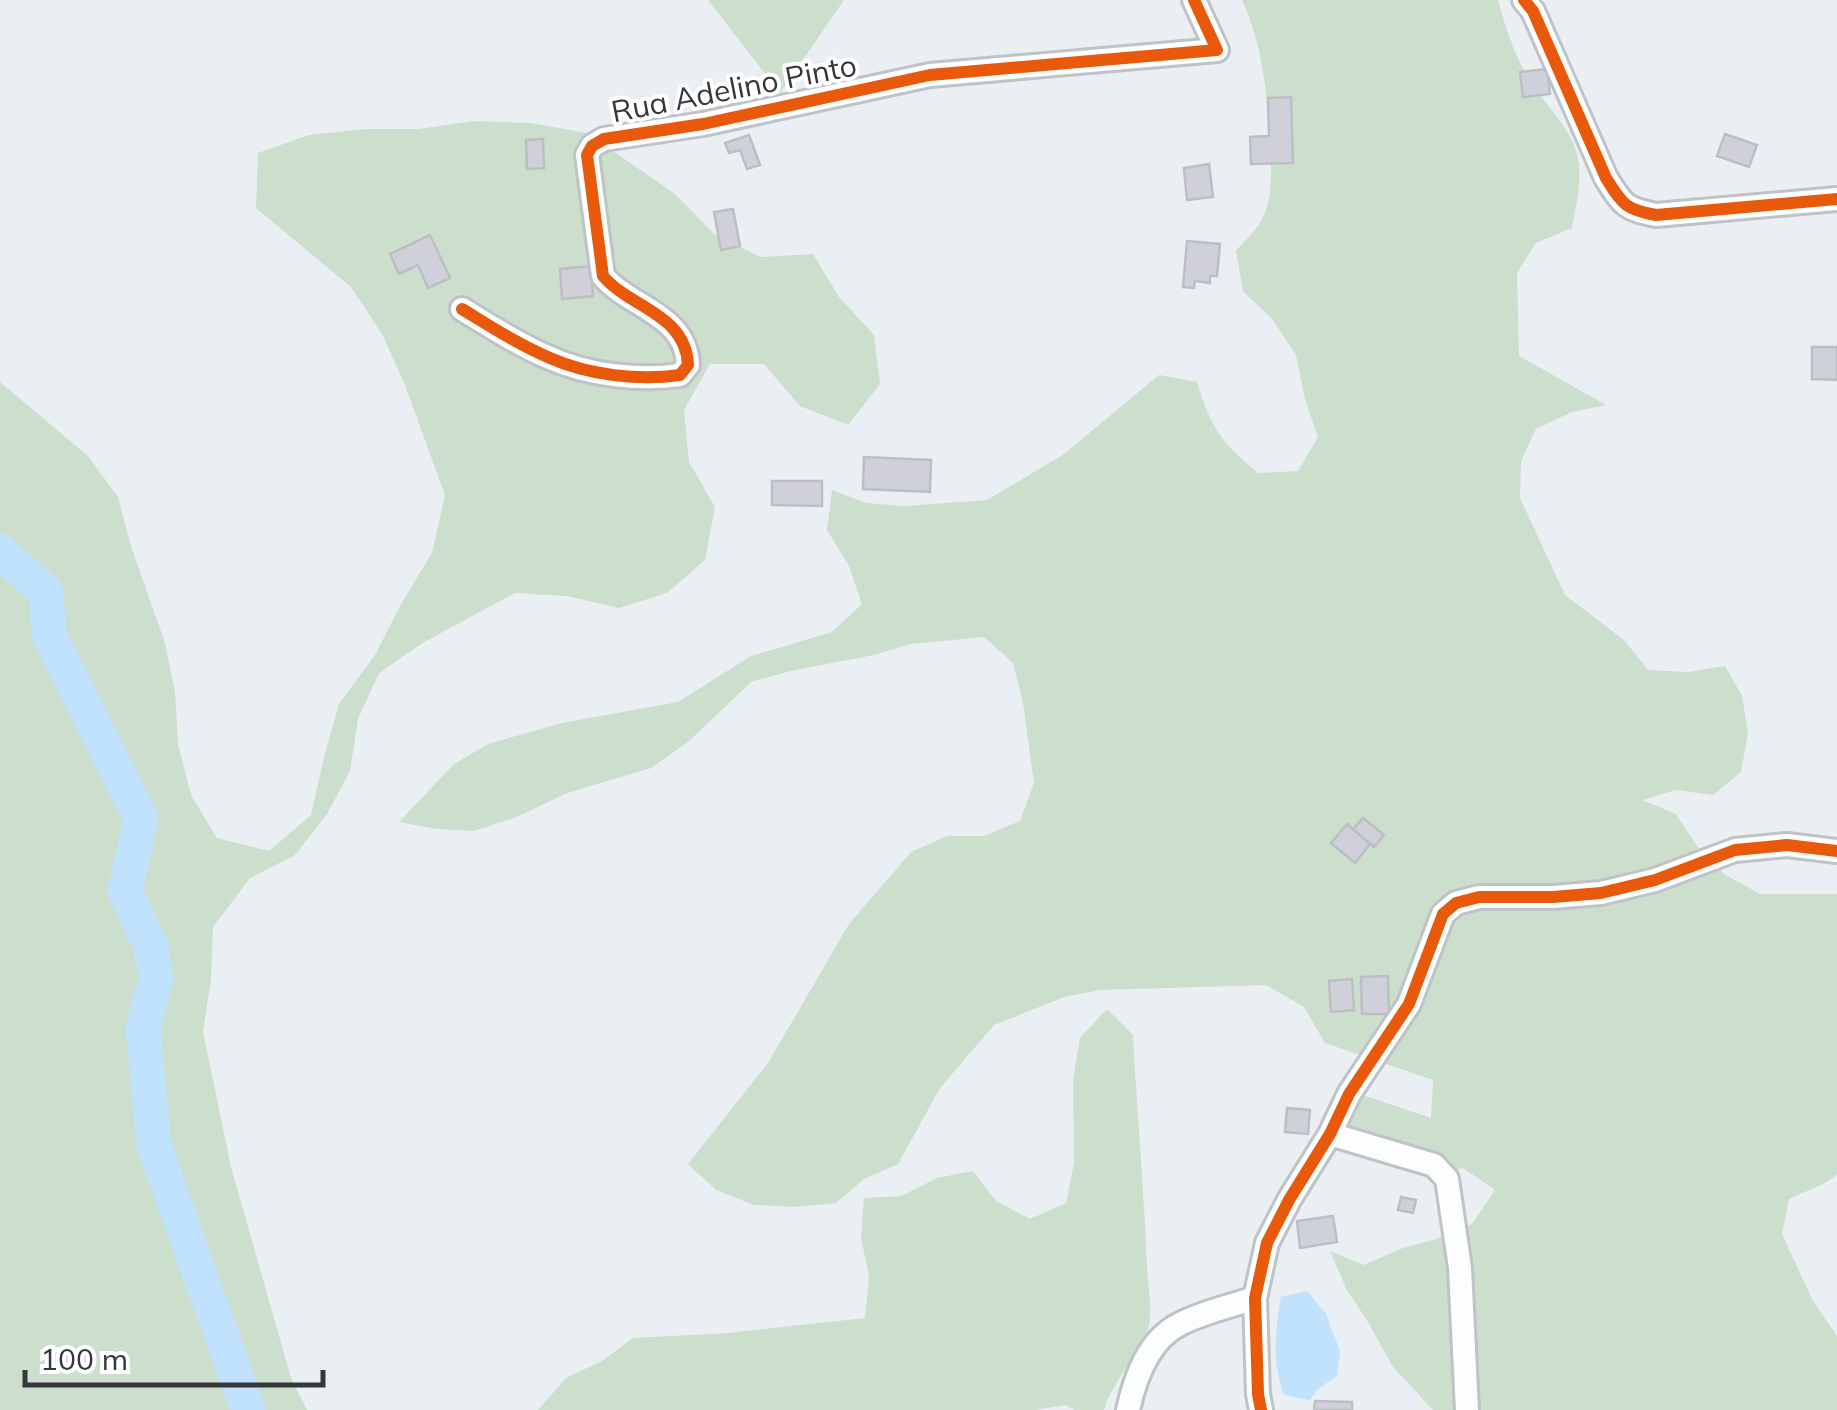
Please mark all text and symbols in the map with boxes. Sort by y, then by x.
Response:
street label: Rua Adelino Pinto [608,46,859,130]
scale bar [25,1325,322,1387]
text: 100 m [40,1340,128,1378]

